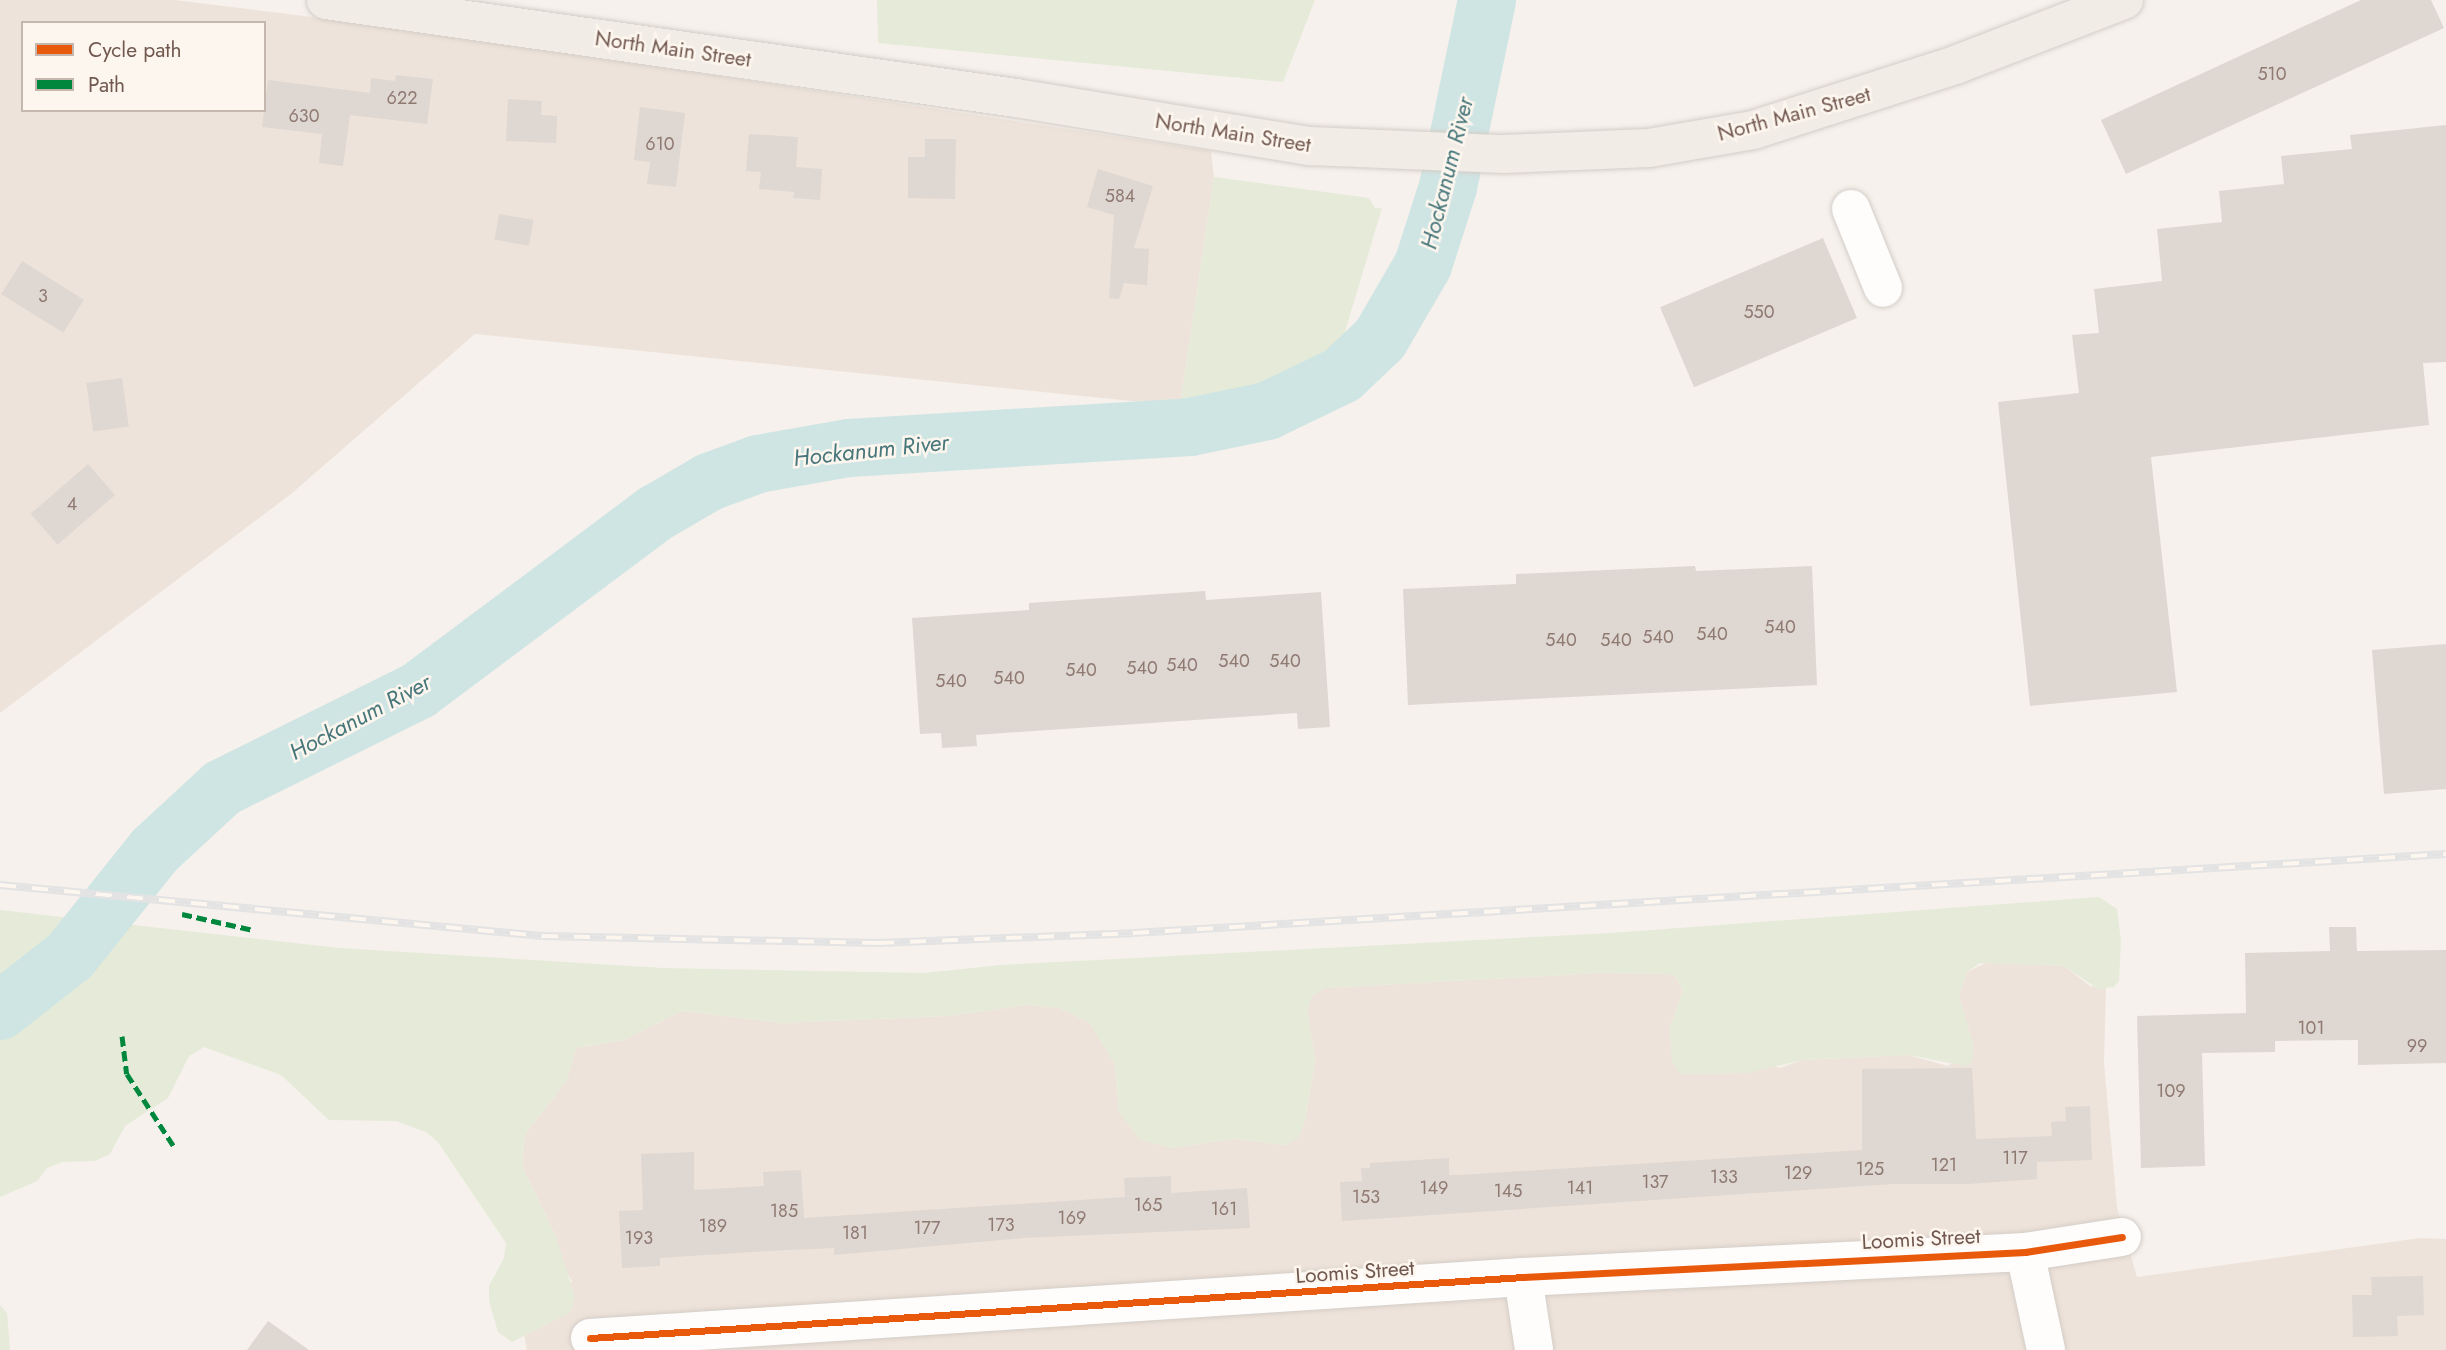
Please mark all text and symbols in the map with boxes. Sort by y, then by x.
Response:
legend [21,21,266,112]
street label: North Main Street [593,26,753,72]
text: Cycle path [88,35,181,65]
house number: 510 [2257,63,2287,85]
text: Path [88,70,125,100]
street label: North Main Street [1715,81,1873,147]
house number: 622 [387,87,417,109]
water label: Hockanum River [1415,94,1479,252]
house number: 630 [289,105,319,127]
street label: North Main Street [1153,108,1313,158]
house number: 610 [645,133,675,155]
house number: 584 [1105,185,1135,207]
house number: 3 [38,285,48,307]
house number: 550 [1743,301,1775,323]
water label: Hockanum River [792,428,950,472]
house number: 4 [67,493,77,515]
house number: 540 [1764,616,1796,638]
house number: 540 [1696,623,1728,645]
house number: 540 [1642,626,1674,648]
house number: 540 [1545,629,1577,651]
house number: 540 [1600,629,1632,651]
house number: 540 [1218,650,1250,672]
house number: 540 [1269,650,1301,672]
house number: 540 [1166,654,1198,676]
house number: 540 [1126,657,1158,679]
house number: 540 [1065,659,1097,681]
house number: 540 [993,667,1025,689]
water label: Hockanum River [285,668,435,766]
house number: 540 [935,670,967,692]
house number: 101 [2298,1017,2324,1039]
house number: 99 [2407,1035,2427,1057]
house number: 109 [2156,1080,2186,1102]
house number: 117 [2002,1147,2028,1169]
house number: 121 [1931,1154,1957,1176]
house number: 125 [1856,1158,1884,1180]
house number: 129 [1784,1162,1812,1184]
house number: 133 [1710,1166,1738,1188]
house number: 137 [1641,1171,1669,1193]
house number: 149 [1420,1177,1448,1199]
house number: 141 [1567,1177,1593,1199]
house number: 145 [1494,1180,1522,1202]
house number: 153 [1352,1186,1380,1208]
house number: 165 [1134,1194,1162,1216]
house number: 161 [1211,1198,1237,1220]
house number: 185 [770,1200,798,1222]
house number: 169 [1058,1207,1086,1229]
house number: 173 [987,1214,1015,1236]
house number: 189 [699,1215,727,1237]
house number: 177 [914,1217,940,1239]
house number: 181 [842,1222,868,1244]
street label: Loomis Street [1861,1223,1981,1255]
house number: 193 [625,1227,653,1249]
street label: Loomis Street [1295,1255,1415,1289]

